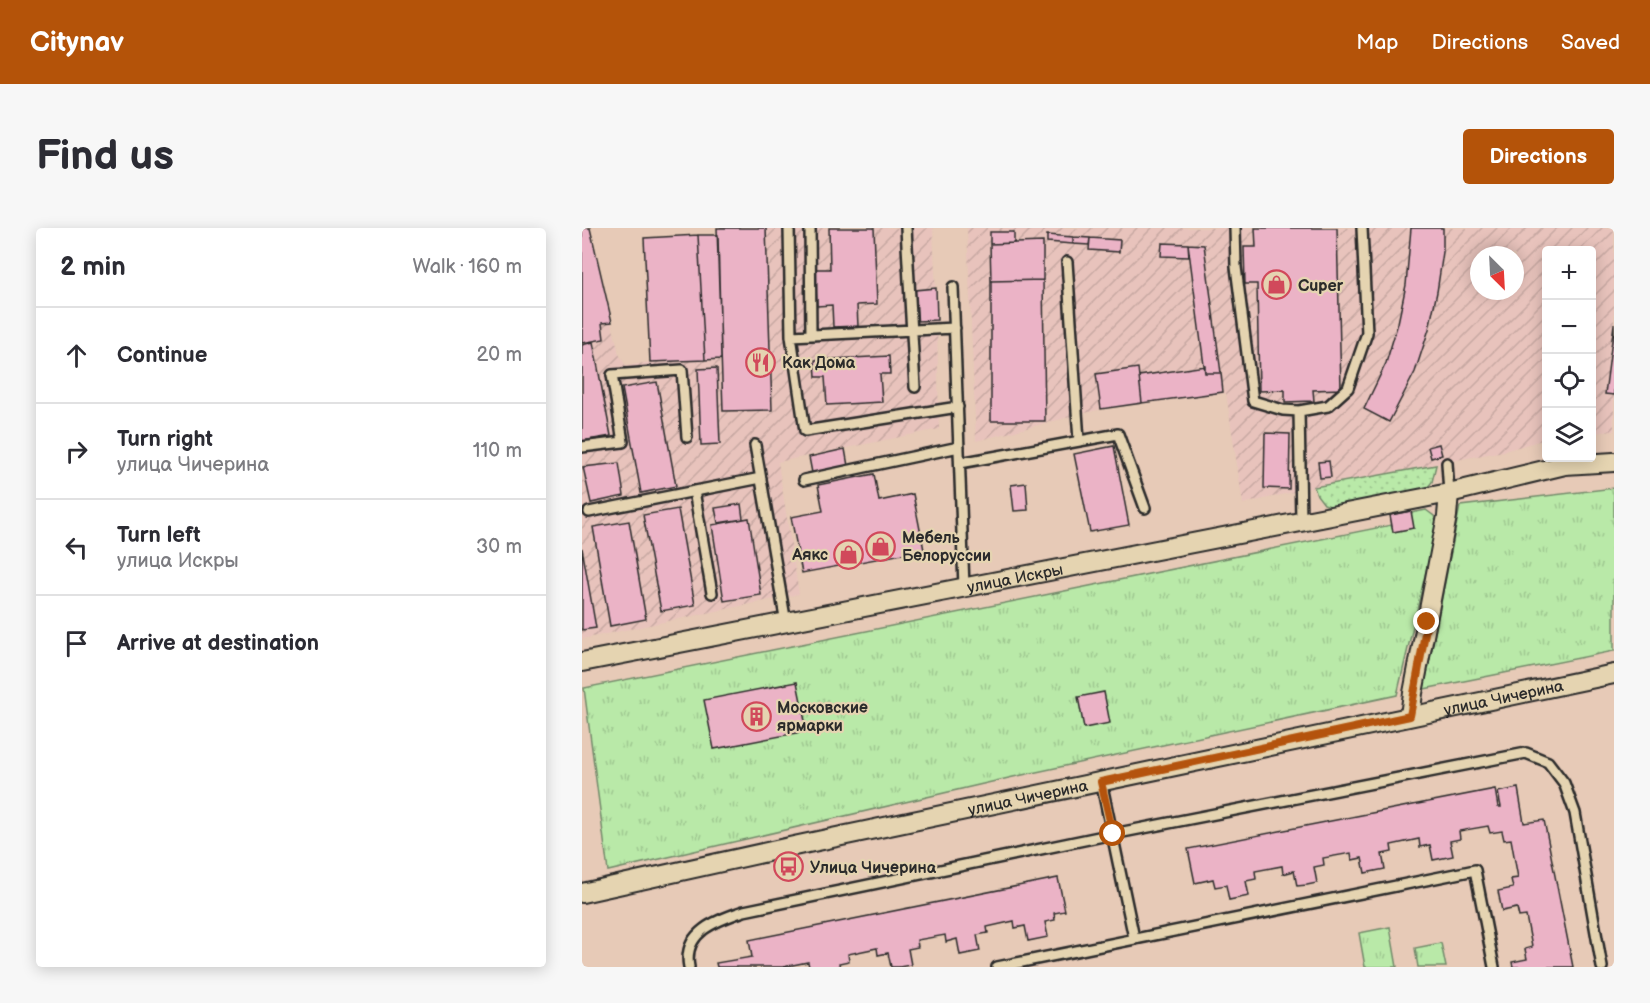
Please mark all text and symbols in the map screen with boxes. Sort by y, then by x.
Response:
text: Citynav [30,26,124,59]
text: Map [1356,30,1399,55]
text: Directions [1432,30,1528,55]
text: Saved [1561,30,1620,55]
button: Directions [1463,129,1614,184]
text: Find us [36,131,174,182]
north arrow [1470,246,1524,300]
map controls [1542,246,1596,462]
button: + [1542,246,1596,300]
text: 2 min [60,252,126,283]
text: Walk · 160 m [413,255,522,279]
shop icon: Cuper [1261,269,1293,301]
place label: Cuper [1298,277,1344,296]
button: − [1542,300,1596,354]
icon: ahead [60,339,93,372]
text: Continue [117,342,207,369]
text: 20 m [477,343,522,367]
restaurant icon: Как Дома [745,346,777,378]
place label: Как Дома [782,354,856,373]
button: locate [1542,354,1596,408]
button: layers [1542,408,1596,462]
text: Turn right [117,426,213,453]
icon: right [60,435,93,468]
text: 110 m [473,439,522,463]
text: улица Чичерина [117,453,269,477]
text: Turn left [117,522,201,549]
place label: Мебель Белоруссии [902,529,991,566]
shop icon: Мебель Белоруссии [865,530,897,562]
icon: left [60,531,93,564]
text: 30 m [476,535,522,559]
shop icon: Аякс [833,538,865,570]
place label: Аякс [791,546,828,565]
text: улица Искры [117,549,239,573]
street label: улица Искры [966,560,1065,598]
route end [1413,608,1439,634]
icon: arrive [60,627,93,660]
text: Arrive at destination [117,630,319,657]
street label: улица Чичерина [1442,677,1566,720]
place label: Московские ярмарки [777,699,868,736]
building icon: Московские ярмарки [740,700,772,732]
street label: улица Чичерина [966,777,1090,820]
route start [1099,820,1125,846]
bus stop icon: Улица Чичерина [773,851,805,883]
place label: Улица Чичерина [810,859,937,878]

